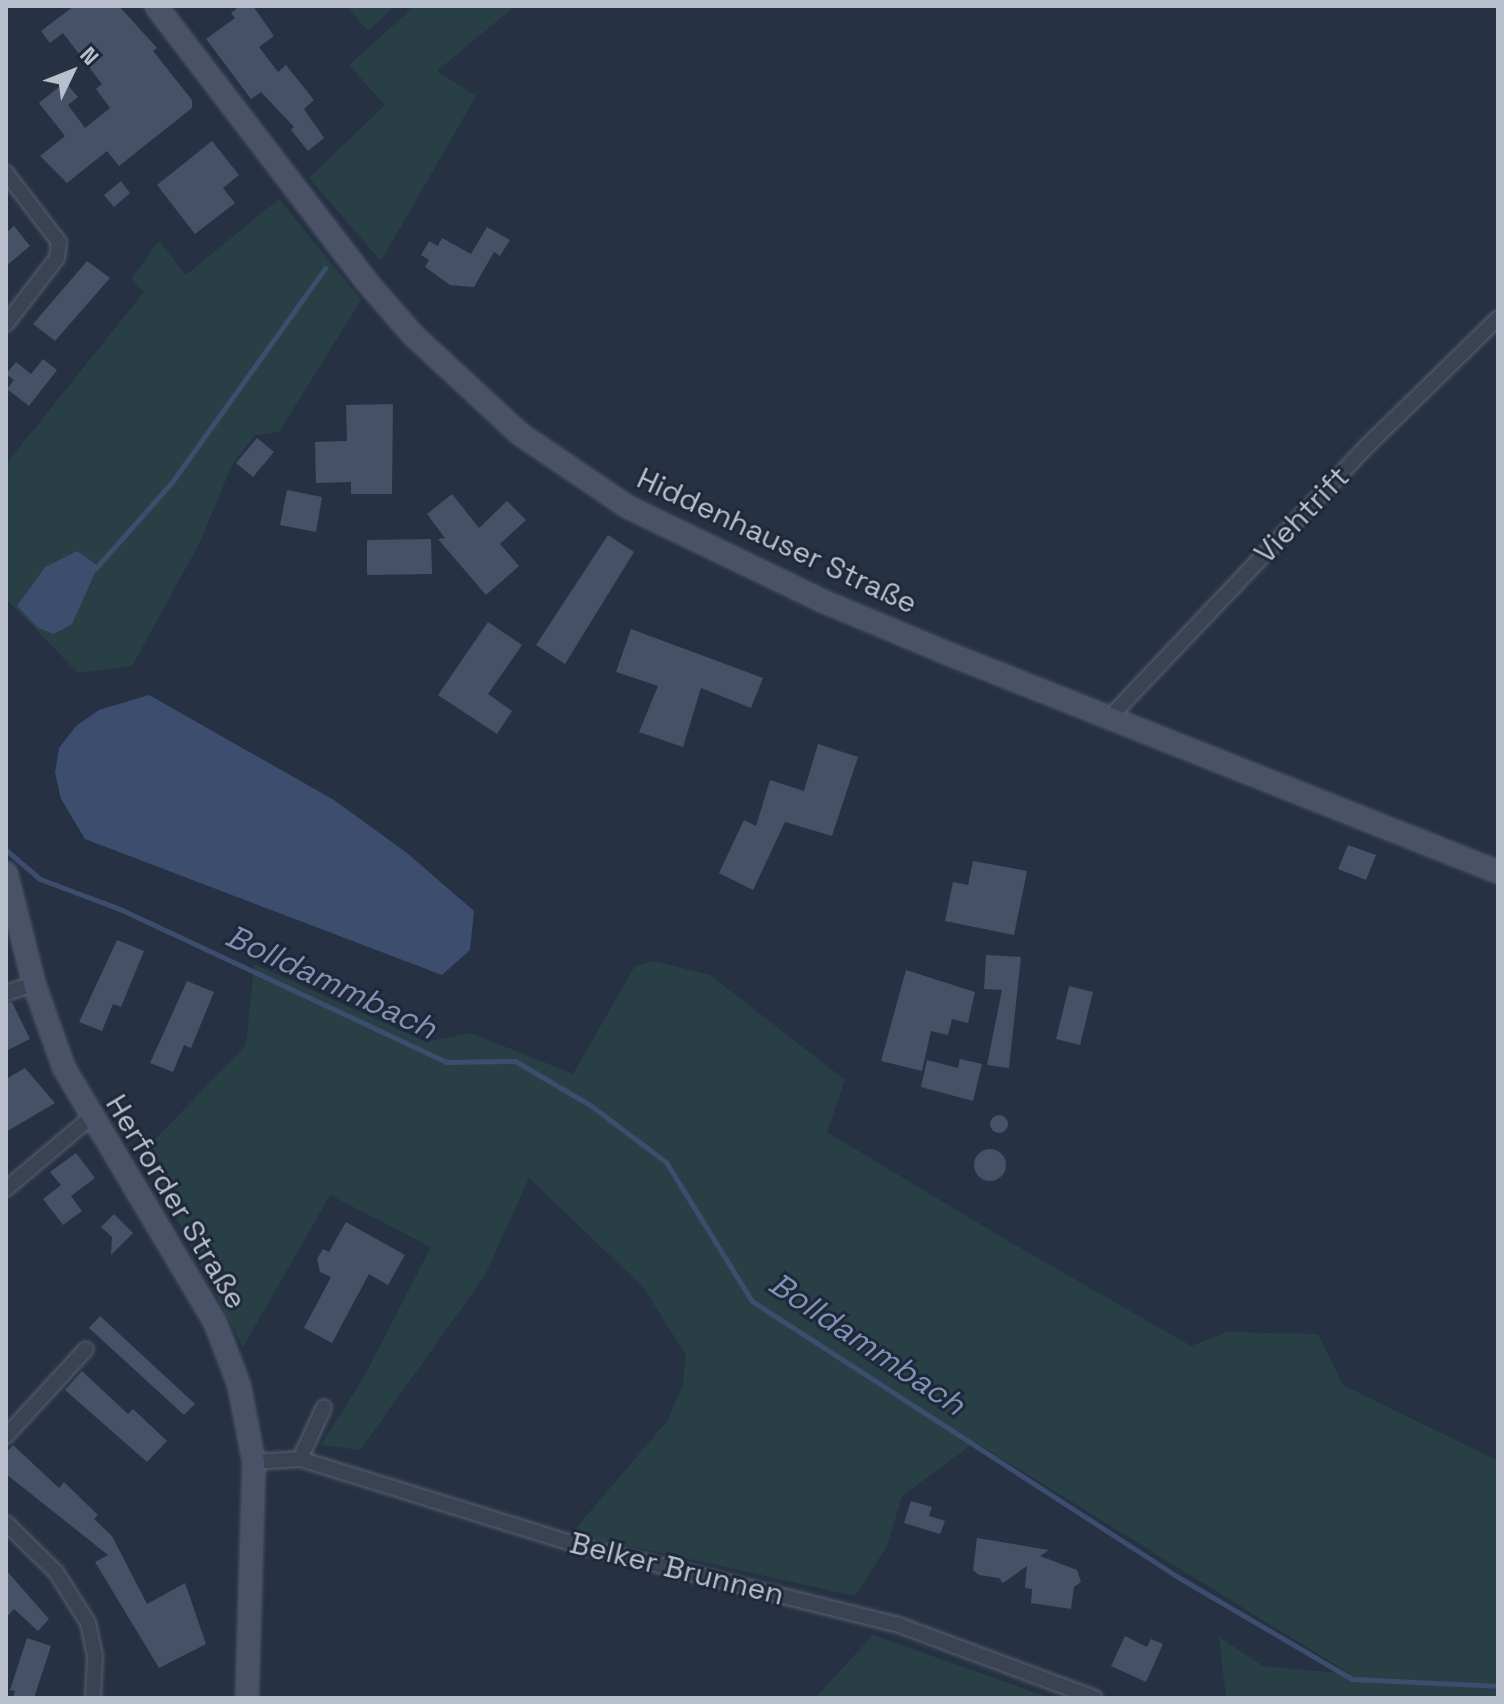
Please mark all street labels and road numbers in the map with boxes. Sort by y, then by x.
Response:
street label: Viehtrift [1247,459,1357,571]
street label: Hiddenhauser Straße [631,460,923,622]
street label: Herforder Straße [98,1088,254,1316]
street label: Belker Brunnen [566,1525,788,1613]

